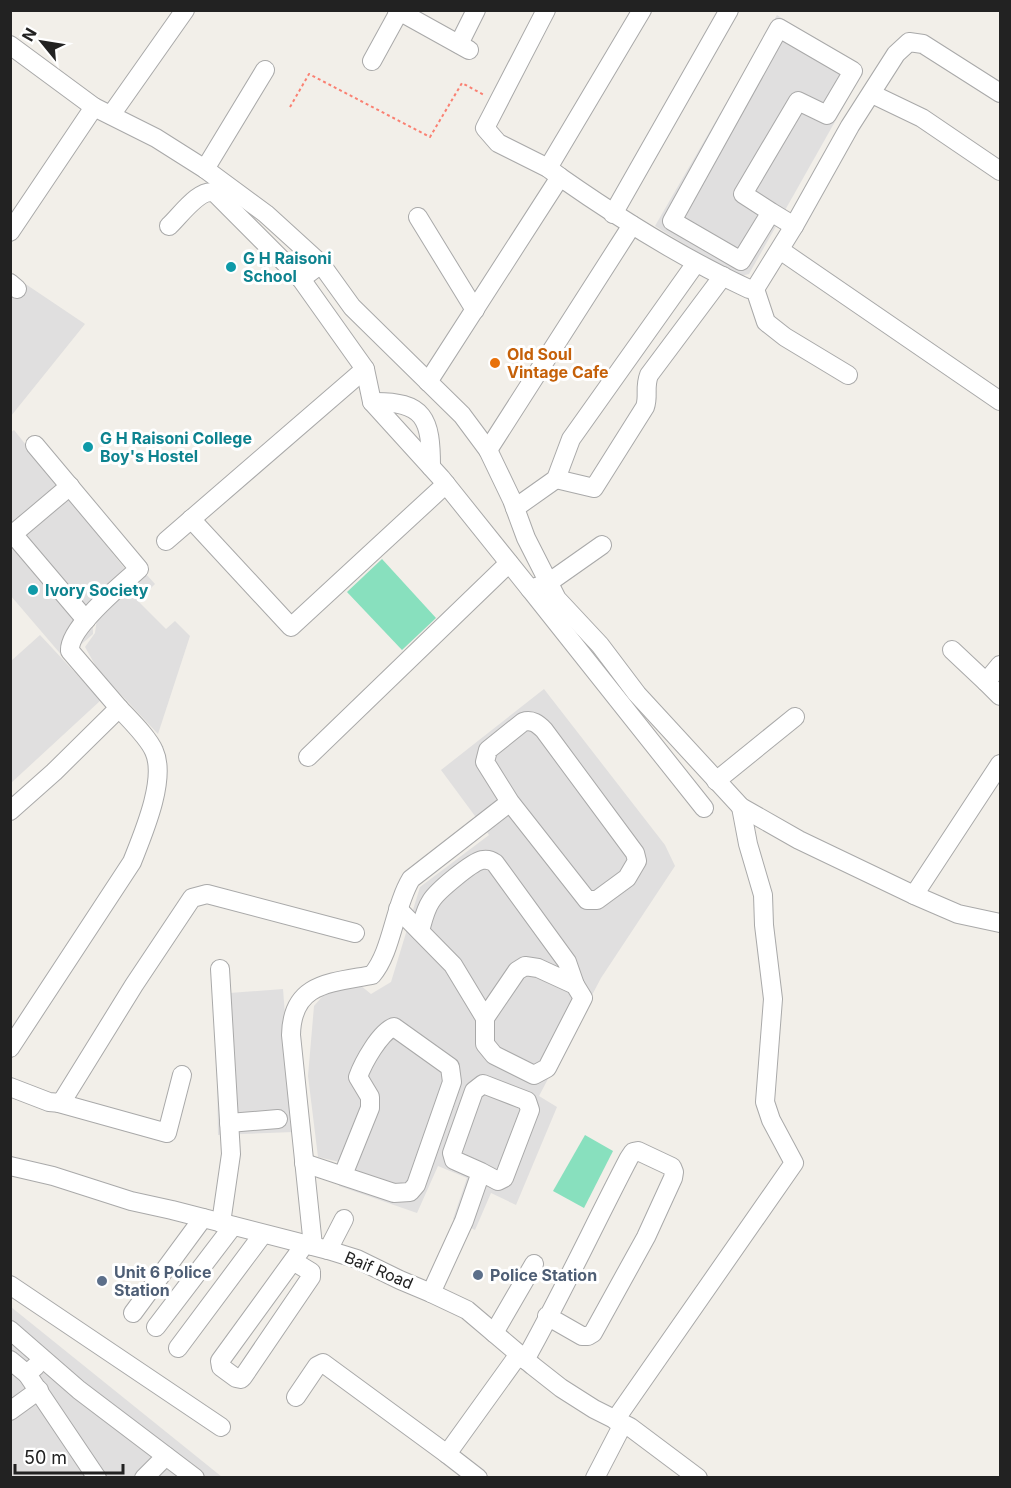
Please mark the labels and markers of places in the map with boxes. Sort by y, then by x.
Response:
place label: G H Raisoni School [243,248,332,286]
marker: G H Raisoni School [224,260,238,274]
place label: Old Soul Vintage Cafe [507,344,609,382]
marker: Old Soul Vintage Cafe [488,356,502,370]
place label: G H Raisoni College Boy's Hostel [100,428,252,466]
marker: G H Raisoni College Boy's Hostel [81,440,95,454]
place label: Ivory Society [45,580,149,600]
marker: Ivory Society [26,583,40,597]
place label: Unit 6 Police Station [114,1262,212,1300]
place label: Police Station [490,1265,597,1285]
marker: Police Station [471,1268,485,1282]
marker: Unit 6 Police Station [95,1274,109,1288]

